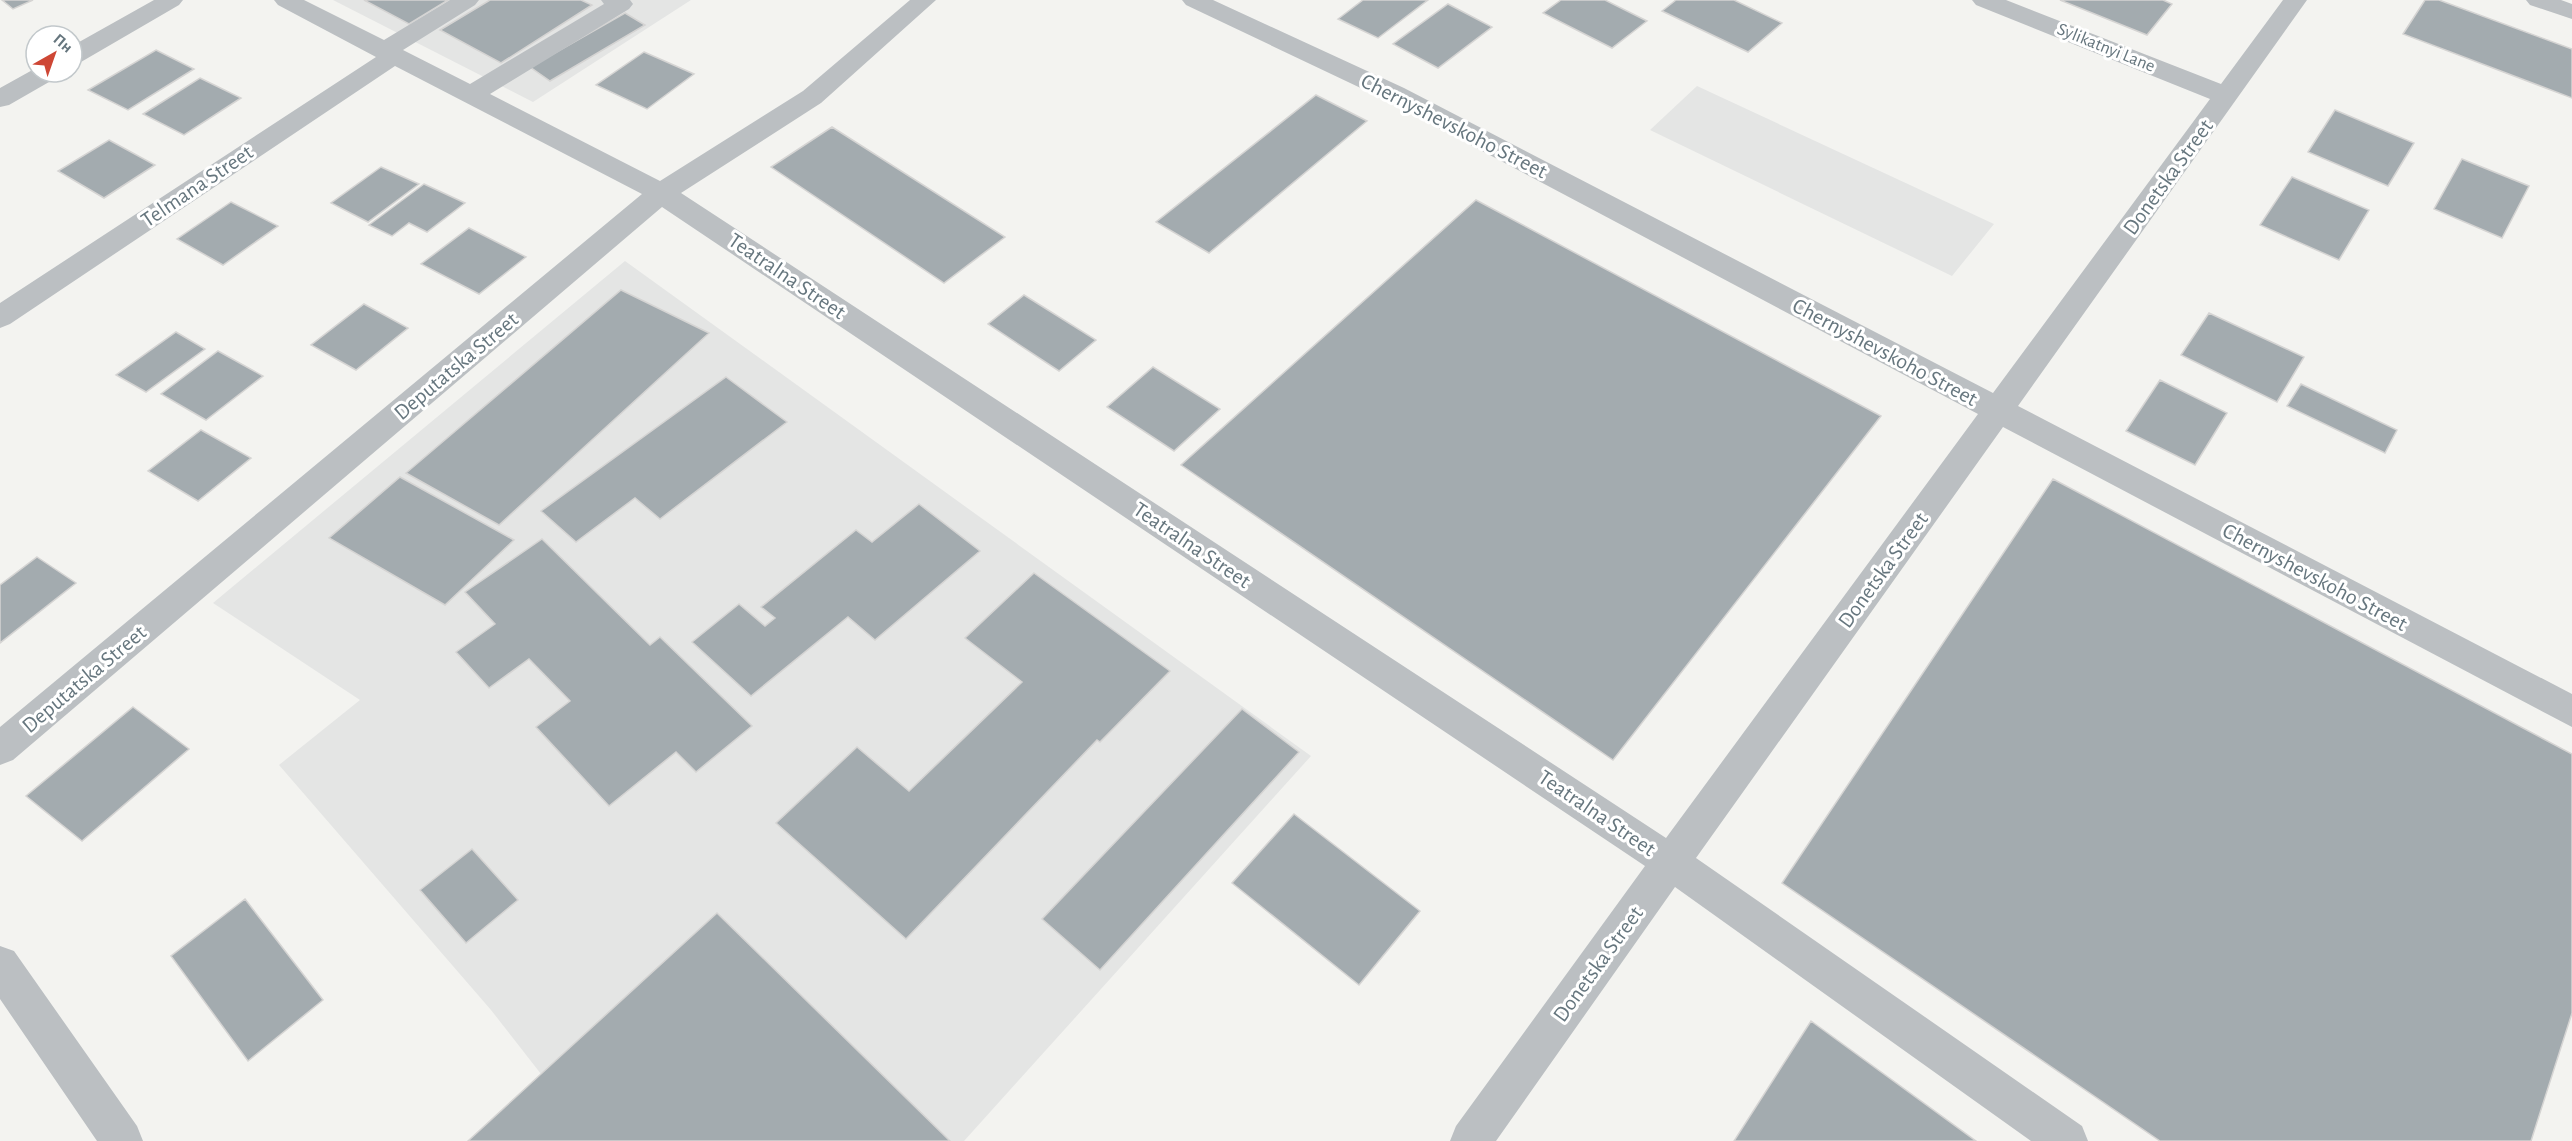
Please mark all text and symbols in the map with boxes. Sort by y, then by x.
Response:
street label: Sylikatnyi Lane [2055,20,2157,76]
north arrow [24,24,84,84]
text: Пн [50,31,76,56]
street label: Chernyshevskoho Street [1357,69,1551,183]
street label: Donetska Street [2119,115,2217,239]
street label: Telmana Street [137,141,257,231]
street label: Teatralna Street [724,229,850,323]
street label: Chernyshevskoho Street [1789,294,1981,410]
street label: Deputatska Street [390,308,522,424]
street label: Teatralna Street [1129,498,1255,592]
street label: Donetska Street [1834,508,1932,632]
street label: Chernyshevskoho Street [2219,519,2411,635]
street label: Deputatska Street [18,621,150,737]
street label: Teatralna Street [1534,766,1660,860]
street label: Donetska Street [1549,902,1647,1026]

